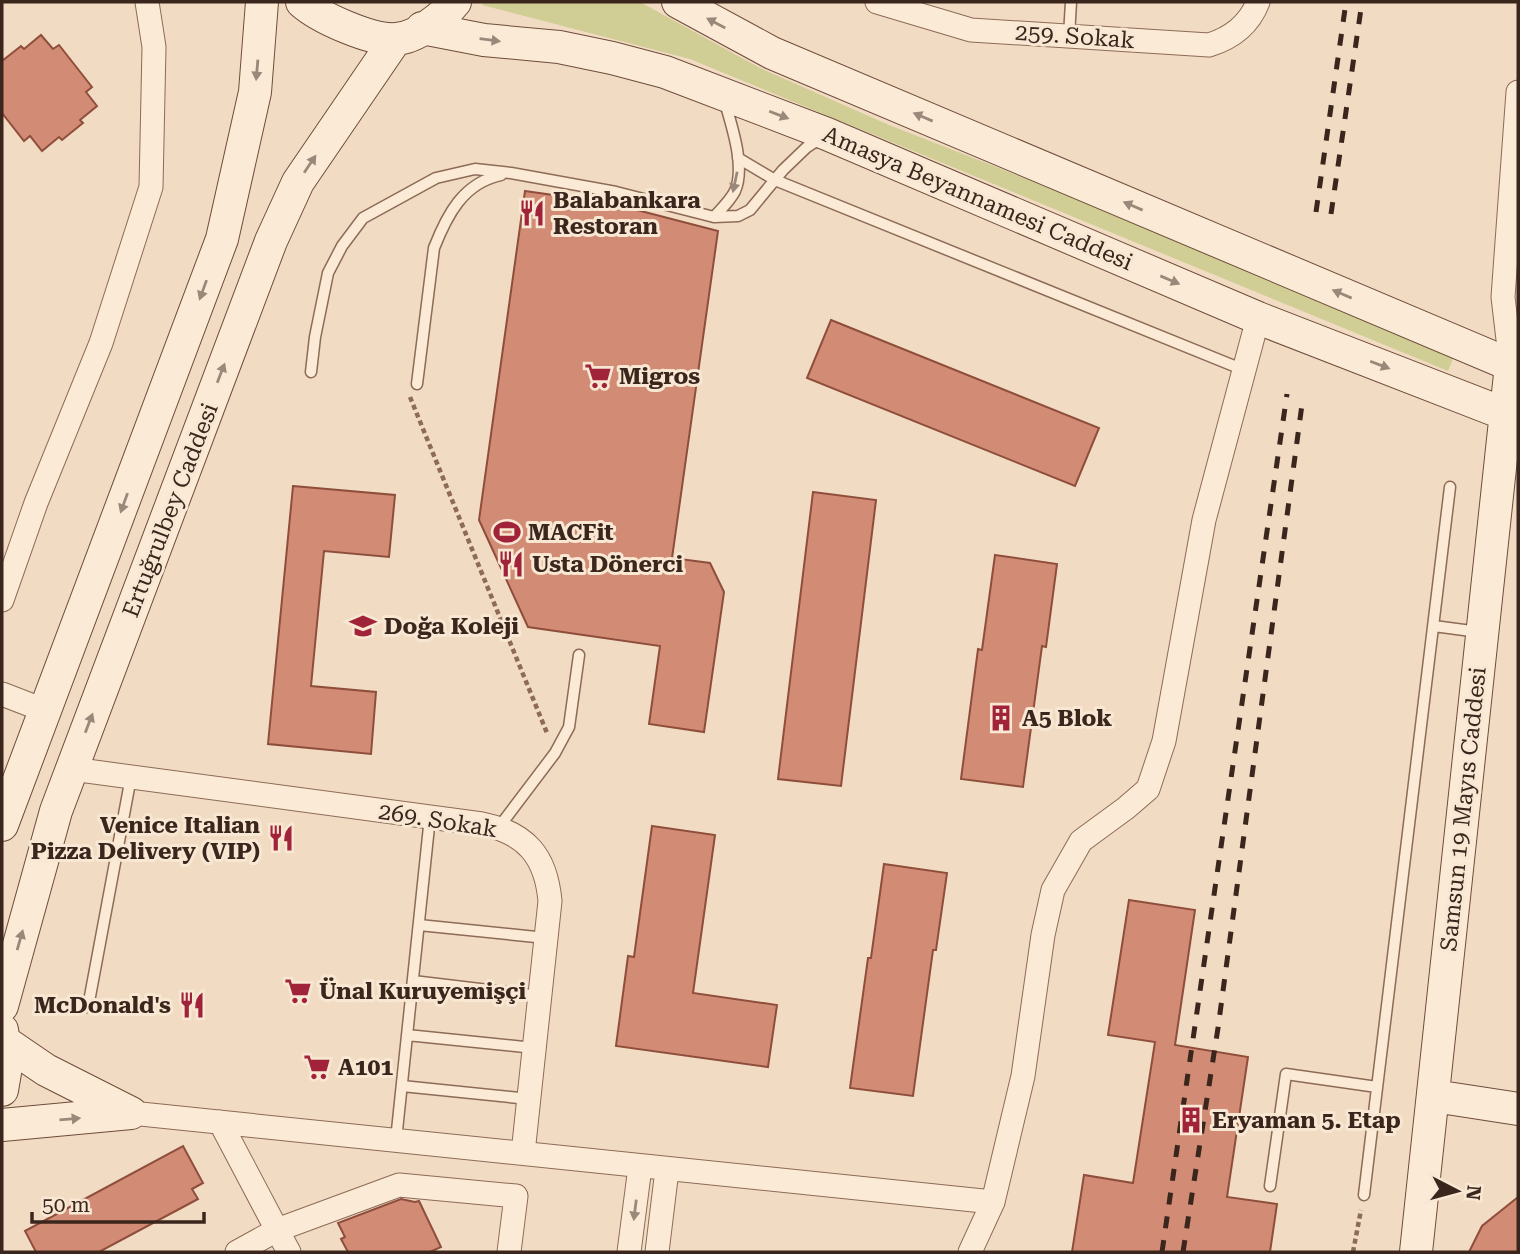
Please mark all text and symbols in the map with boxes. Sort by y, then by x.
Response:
one-way arrow [706,18,726,29]
street label: 259. Sokak [1014,19,1136,54]
one-way arrow [479,35,501,46]
one-way arrow [251,59,262,81]
one-way arrow [769,110,790,121]
one-way arrow [913,111,934,122]
street label: Amasya Beyannamesi Caddesi [819,121,1137,276]
one-way arrow [303,155,317,173]
one-way arrow [730,171,741,193]
place label: Balabankara Restoran [553,187,701,240]
restaurant icon: Balabankara Restoran [517,198,547,228]
one-way arrow [1122,200,1143,211]
one-way arrow [1159,275,1180,286]
one-way arrow [197,280,208,301]
one-way arrow [1332,289,1353,300]
one-way arrow [1370,360,1391,371]
supermarket icon: Migros [583,361,613,391]
one-way arrow [216,362,227,383]
place label: Migros [619,363,700,390]
street label: Ertuğrulbey Caddesi [117,399,224,621]
one-way arrow [118,493,129,514]
sports icon: MACFit [492,517,522,547]
place label: MACFit [528,519,614,546]
restaurant icon: Usta Dönerci [496,549,526,579]
place label: Usta Dönerci [532,551,684,578]
school or university icon: Doğa Koleji [348,611,378,641]
place label: Doğa Koleji [384,613,519,640]
street label: Samsun 19 Mayıs Caddesi [1435,666,1492,953]
building icon: A5 Blok [986,703,1016,733]
place label: A5 Blok [1022,705,1112,732]
one-way arrow [84,713,95,734]
street label: 269. Sokak [377,798,500,843]
place label: Venice Italian Pizza Delivery (VIP) [31,812,261,865]
restaurant icon: Venice Italian Pizza Delivery (VIP) [266,823,296,853]
one-way arrow [15,929,26,951]
supermarket icon: Ünal Kuruyemişçi [283,976,313,1006]
place label: Ünal Kuruyemişçi [319,977,527,1005]
restaurant icon: McDonald's [177,990,207,1020]
place label: McDonald's [34,992,171,1019]
supermarket icon: A101 [302,1052,332,1082]
place label: A101 [338,1054,393,1081]
building icon: Eryaman 5. Etap [1176,1105,1206,1135]
place label: Eryaman 5. Etap [1212,1107,1401,1134]
one-way arrow [59,1113,81,1124]
north arrow [1422,1156,1492,1226]
scale bar [32,1180,203,1224]
text: N [1461,1184,1486,1202]
text: 50 m [42,1193,90,1217]
one-way arrow [629,1199,640,1221]

